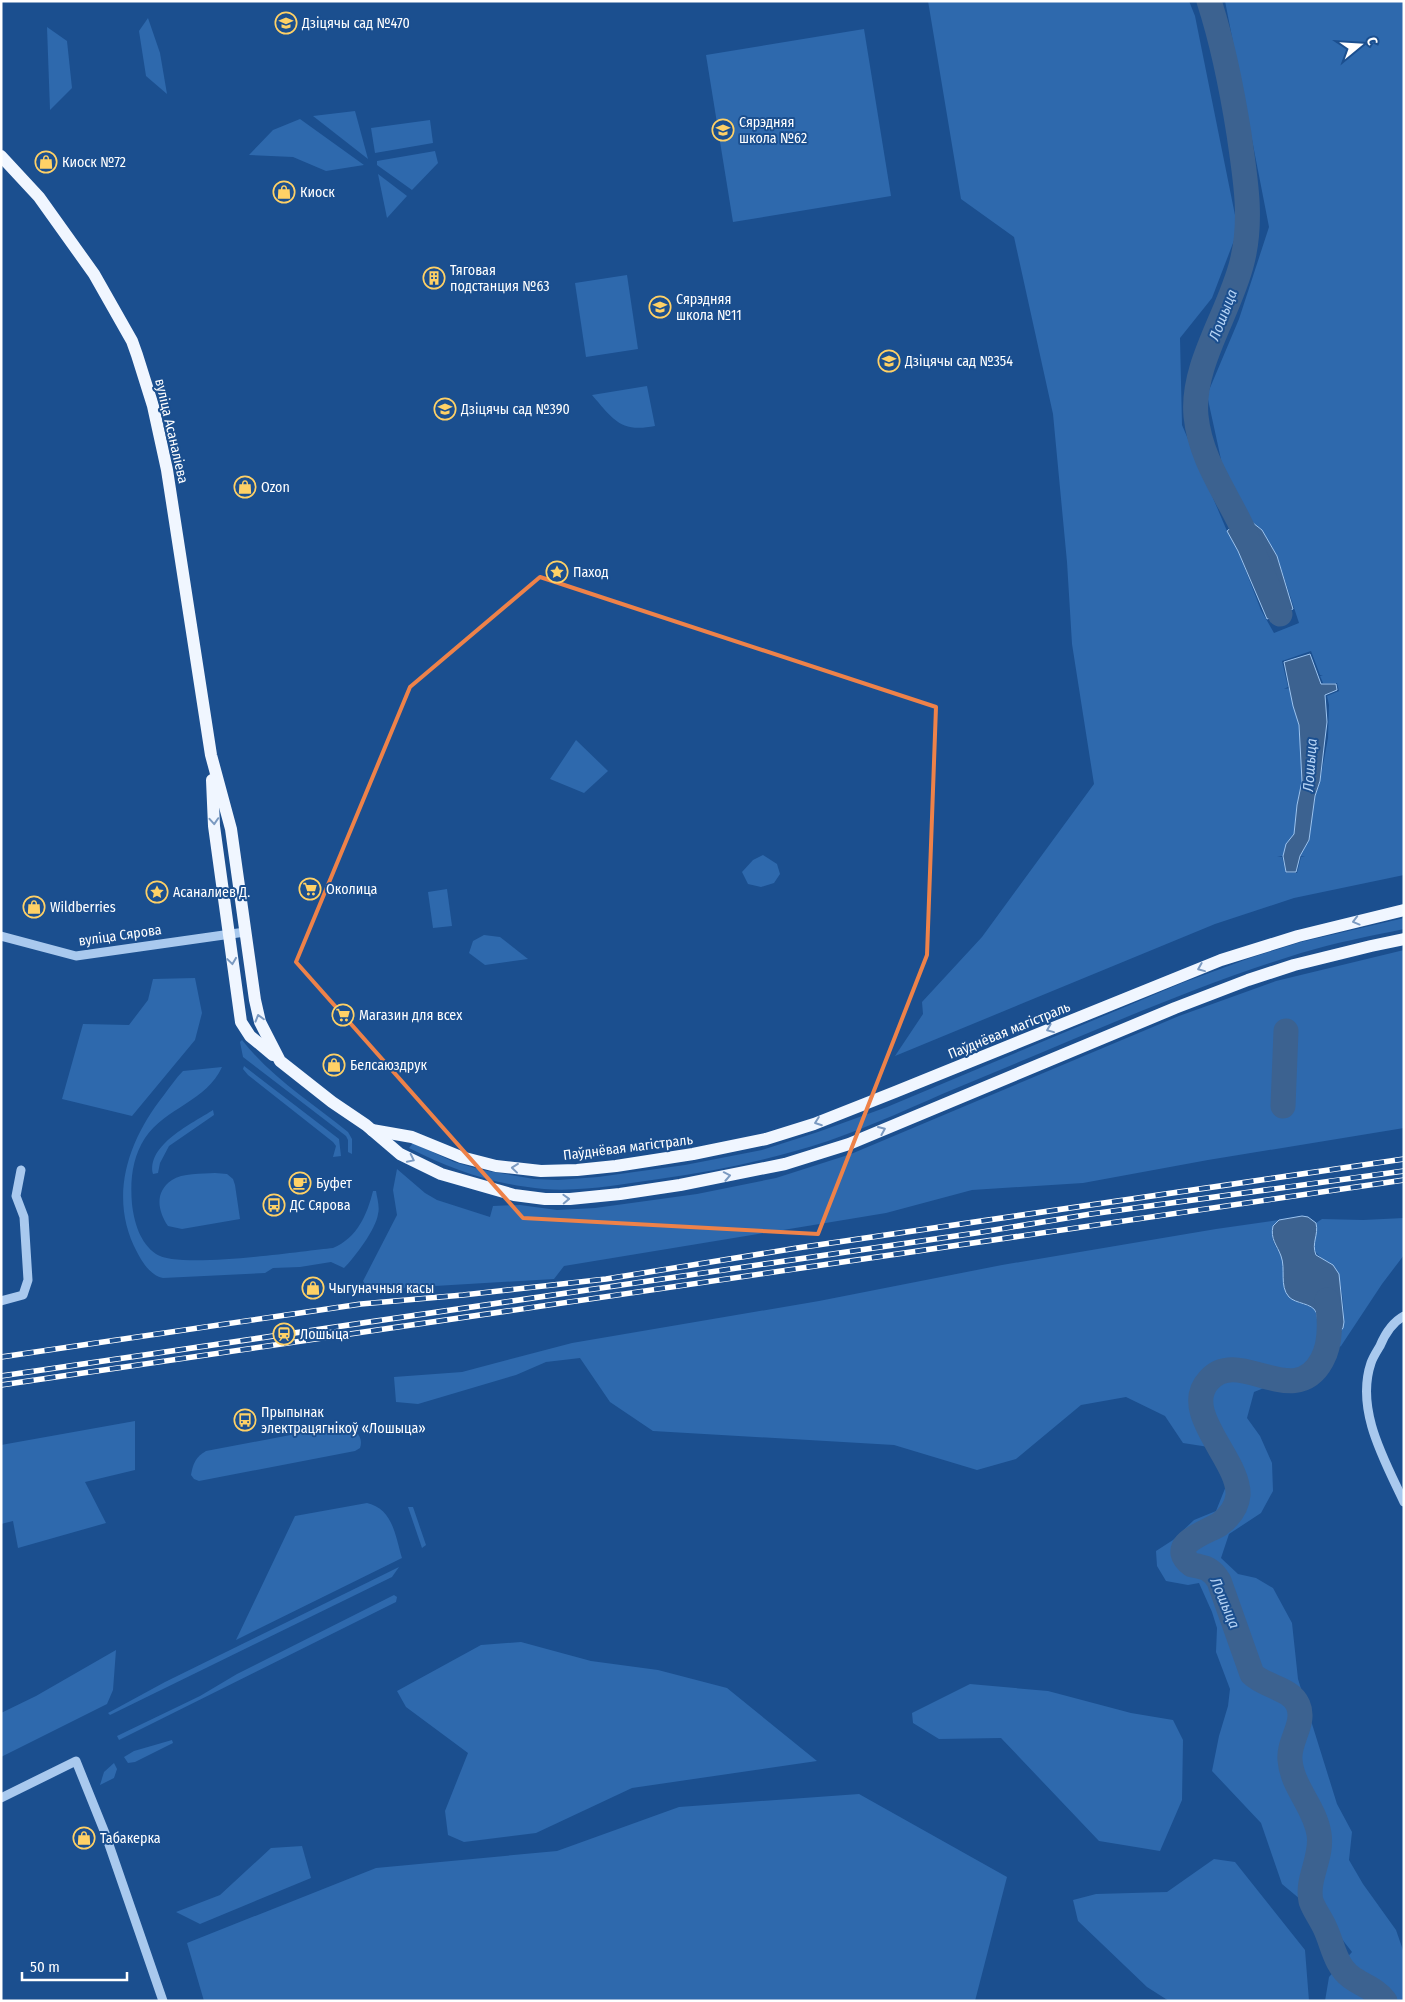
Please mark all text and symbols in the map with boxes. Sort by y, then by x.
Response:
school or university icon: Дзіцячы сад №470 [274,11,298,35]
place label: Дзіцячы сад №470 [301,15,410,32]
north arrow [1335,20,1385,70]
text: С [1363,35,1381,48]
place label: Сярэдняя школа №62 [739,114,807,147]
school or university icon: Сярэдняя школа №62 [711,118,735,142]
shop icon: Киоск №72 [34,150,58,174]
place label: Киоск №72 [62,154,126,171]
shop icon: Киоск [272,180,296,204]
place label: Киоск [300,184,335,201]
place label: Тяговая подстанция №63 [450,262,550,295]
building icon: Тяговая подстанция №63 [422,266,446,290]
water label: Лошыца [1205,287,1241,344]
place label: Сярэдняя школа №11 [676,291,742,324]
school or university icon: Сярэдняя школа №11 [648,295,672,319]
school or university icon: Дзіцячы сад №354 [877,349,901,373]
place label: Дзіцячы сад №354 [904,353,1013,370]
street label: вуліца Асаналіева [151,377,192,485]
school or university icon: Дзіцячы сад №390 [433,397,457,421]
place label: Дзіцячы сад №390 [460,401,570,418]
shop icon: Ozon [233,475,257,499]
place label: Ozon [261,479,290,496]
place icon: Паход [545,560,569,584]
place label: Паход [573,564,609,581]
water label: Лошыца [1299,737,1321,793]
one-way arrow [209,817,220,825]
supermarket icon: Околица [298,877,322,901]
place icon: Асаналиев Д. [145,880,169,904]
place label: Околица [326,881,378,898]
place label: Асаналиев Д. [173,884,250,901]
shop icon: Wildberries [22,895,46,919]
place label: Wildberries [50,899,116,916]
one-way arrow [1353,915,1361,925]
street label: вуліца Сярова [77,921,163,950]
one-way arrow [226,957,237,965]
one-way arrow [1197,962,1206,972]
street label: Паўднёвая магістраль [946,998,1073,1063]
supermarket icon: Магазин для всех [331,1003,355,1027]
place label: Магазин для всех [359,1007,463,1024]
one-way arrow [254,1014,265,1022]
one-way arrow [1046,1023,1055,1033]
shop icon: Белсаюздрук [322,1053,346,1077]
place label: Белсаюздрук [350,1057,427,1074]
one-way arrow [814,1116,823,1126]
one-way arrow [878,1126,886,1136]
street label: Паўднёвая магістраль [562,1131,694,1164]
one-way arrow [406,1153,415,1163]
one-way arrow [511,1163,519,1174]
cafe icon: Буфет [288,1171,312,1195]
one-way arrow [723,1171,731,1182]
place label: Буфет [316,1175,352,1192]
bus stop icon: ДС Сярова [262,1193,286,1217]
one-way arrow [563,1193,571,1204]
place label: ДС Сярова [289,1197,351,1214]
shop icon: Чыгуначныя касы [301,1276,325,1300]
place label: Чыгуначныя касы [329,1280,434,1297]
station icon: Лошыца [272,1322,296,1346]
place label: Лошыца [300,1326,349,1343]
place label: Прыпынак электрацягнікоў «Лошыца» [261,1404,426,1437]
bus stop icon: Прыпынак электрацягнікоў «Лошыца» [233,1408,257,1432]
water label: Лошыца [1206,1574,1244,1631]
shop icon: Табакерка [72,1826,96,1850]
place label: Табакерка [100,1830,161,1847]
scale bar [22,1950,128,1982]
text: 50 m [30,1958,60,1976]

